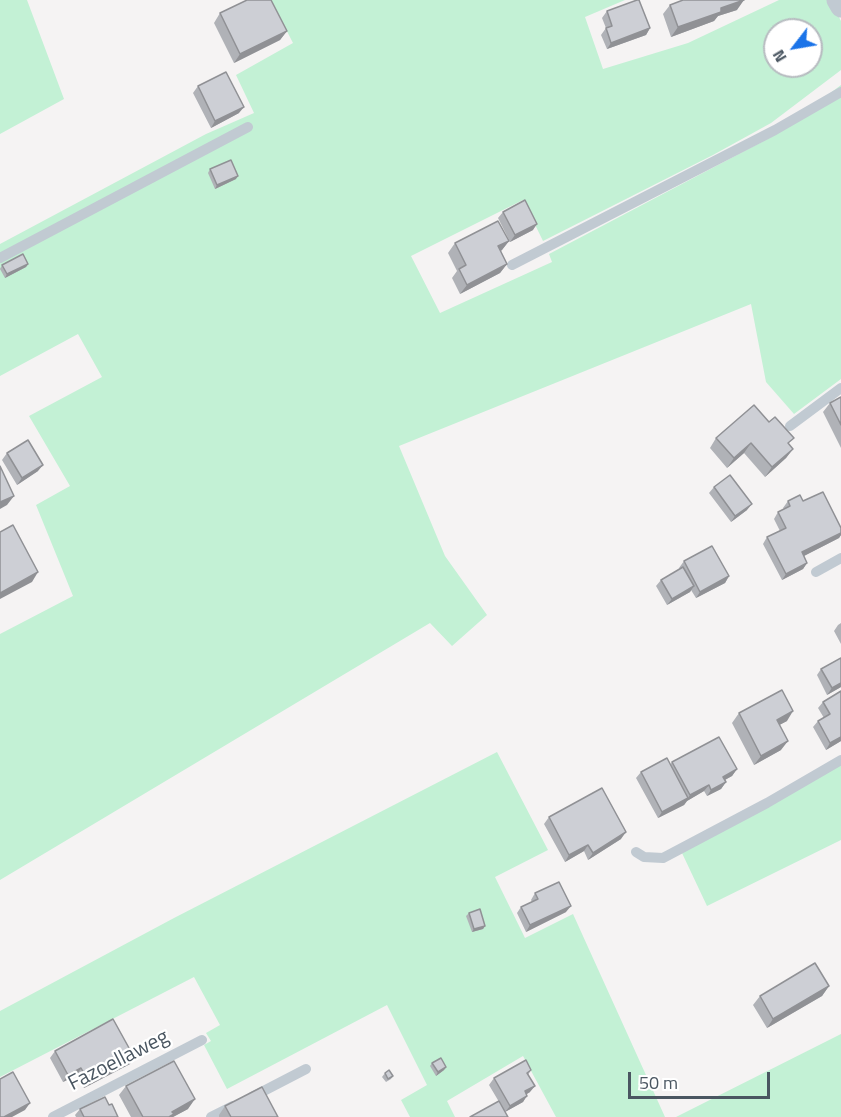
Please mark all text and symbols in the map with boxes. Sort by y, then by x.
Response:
north arrow [763,18,823,78]
text: N [766,45,792,67]
street label: Fazoellaweg [64,1025,174,1097]
scale bar [631,1060,774,1098]
text: 50 m [639,1069,678,1096]

